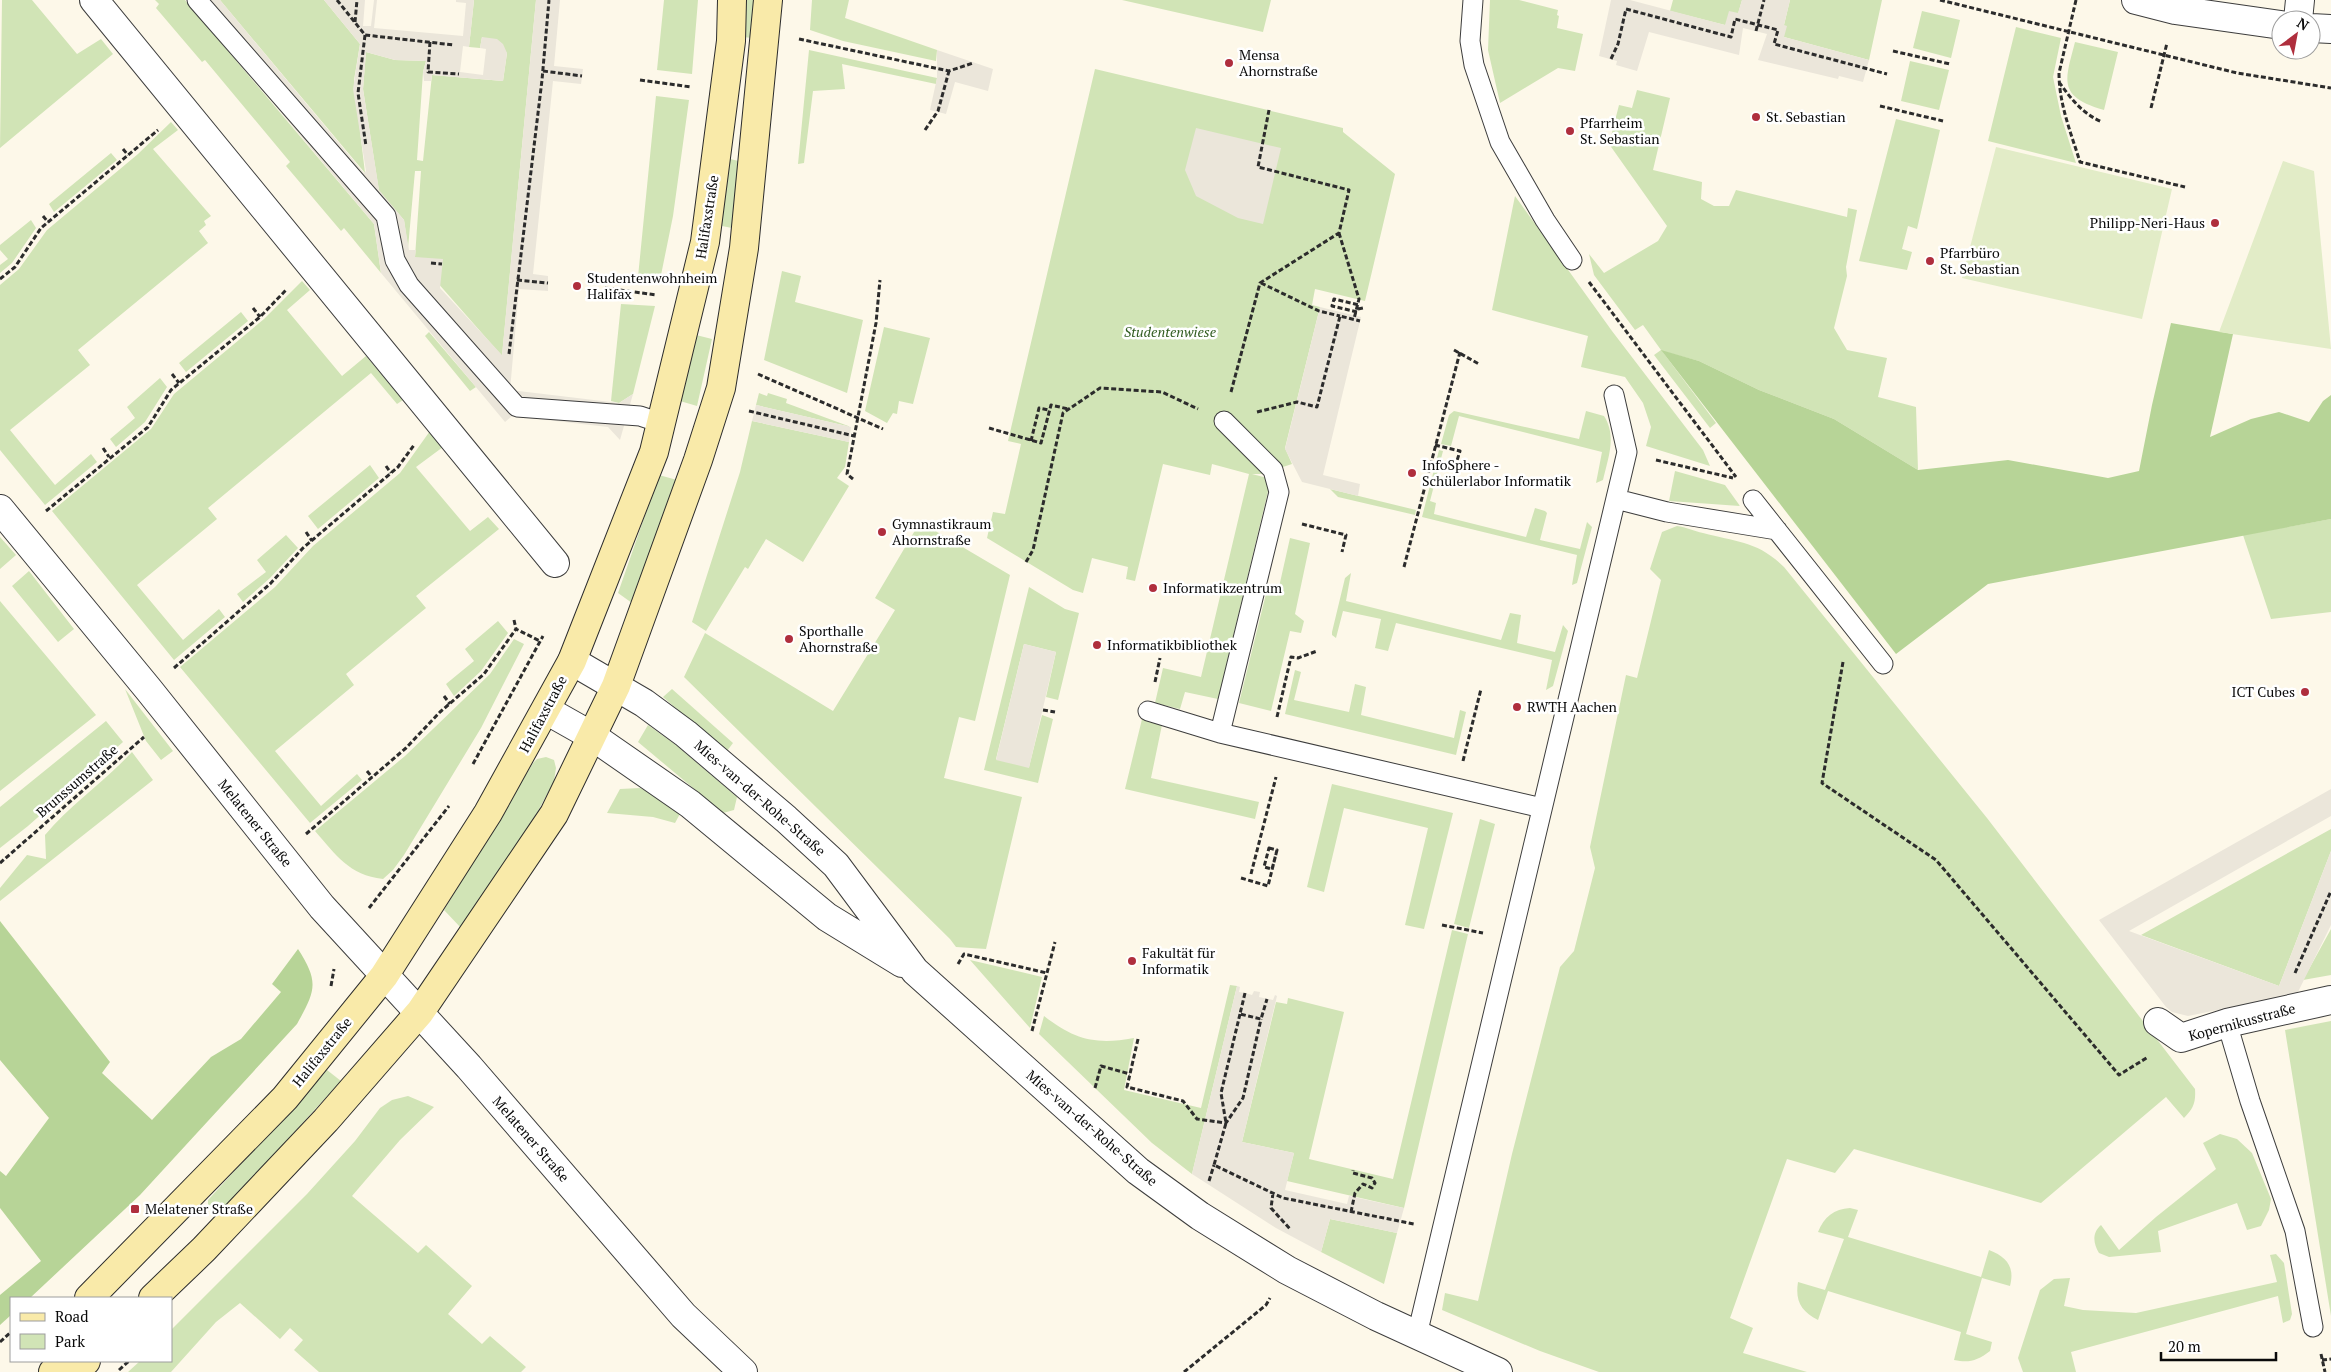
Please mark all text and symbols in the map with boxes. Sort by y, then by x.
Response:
north arrow [2271,10,2321,60]
text: N [2294,13,2313,35]
place label: Mensa Ahornstraße [1239,45,1318,80]
marker: Mensa Ahornstraße [1223,57,1235,69]
place label: St. Sebastian [1766,107,1846,126]
marker: St. Sebastian [1750,111,1762,123]
place label: Pfarrheim St. Sebastian [1580,113,1660,148]
marker: Pfarrheim St. Sebastian [1564,125,1576,137]
street label: Halifaxstraße [691,174,722,260]
place label: Philipp-Neri-Haus [2090,213,2205,232]
marker: Philipp-Neri-Haus [2209,217,2221,229]
place label: Pfarrbüro St. Sebastian [1940,243,2020,278]
marker: Pfarrbüro St. Sebastian [1924,255,1936,267]
place label: Studentenwohnheim Halifax [587,268,717,303]
marker: Studentenwohnheim Halifax [571,280,583,292]
park label: Studentenwiese [1124,322,1217,341]
place label: InfoSphere - Schülerlabor Informatik [1422,455,1572,490]
marker: InfoSphere - Schülerlabor Informatik [1406,467,1418,479]
place label: Gymnastikraum Ahornstraße [892,514,991,549]
marker: Gymnastikraum Ahornstraße [876,526,888,538]
place label: Informatikzentrum [1163,578,1282,597]
marker: Informatikzentrum [1147,582,1159,594]
place label: Sporthalle Ahornstraße [799,621,878,656]
marker: Sporthalle Ahornstraße [783,633,795,645]
place label: Informatikbibliothek [1107,635,1238,654]
marker: Informatikbibliothek [1091,639,1103,651]
street label: Halifaxstraße [514,672,571,756]
place label: ICT Cubes [2232,682,2295,701]
marker: ICT Cubes [2299,686,2311,698]
place label: RWTH Aachen [1527,697,1618,716]
marker: RWTH Aachen [1511,701,1523,713]
street label: Mies-van-der-Rohe-Straße [691,735,830,860]
street label: Brunssumstraße [32,740,121,821]
street label: Melatener Straße [214,775,297,871]
place label: Fakultät für Informatik [1142,943,1216,978]
marker: Fakultät für Informatik [1126,955,1138,967]
street label: Kopernikusstraße [2186,998,2297,1045]
street label: Halifaxstraße [288,1013,356,1090]
street label: Mies-van-der-Rohe-Straße [1023,1065,1162,1190]
street label: Melatener Straße [489,1092,574,1186]
place label: Melatener Straße [145,1199,253,1218]
marker: Melatener Straße [129,1203,141,1215]
legend [10,1297,172,1362]
text: Road [55,1306,88,1326]
scale bar [2161,1330,2276,1362]
text: Park [55,1331,85,1351]
text: 20 m [2168,1336,2201,1356]

